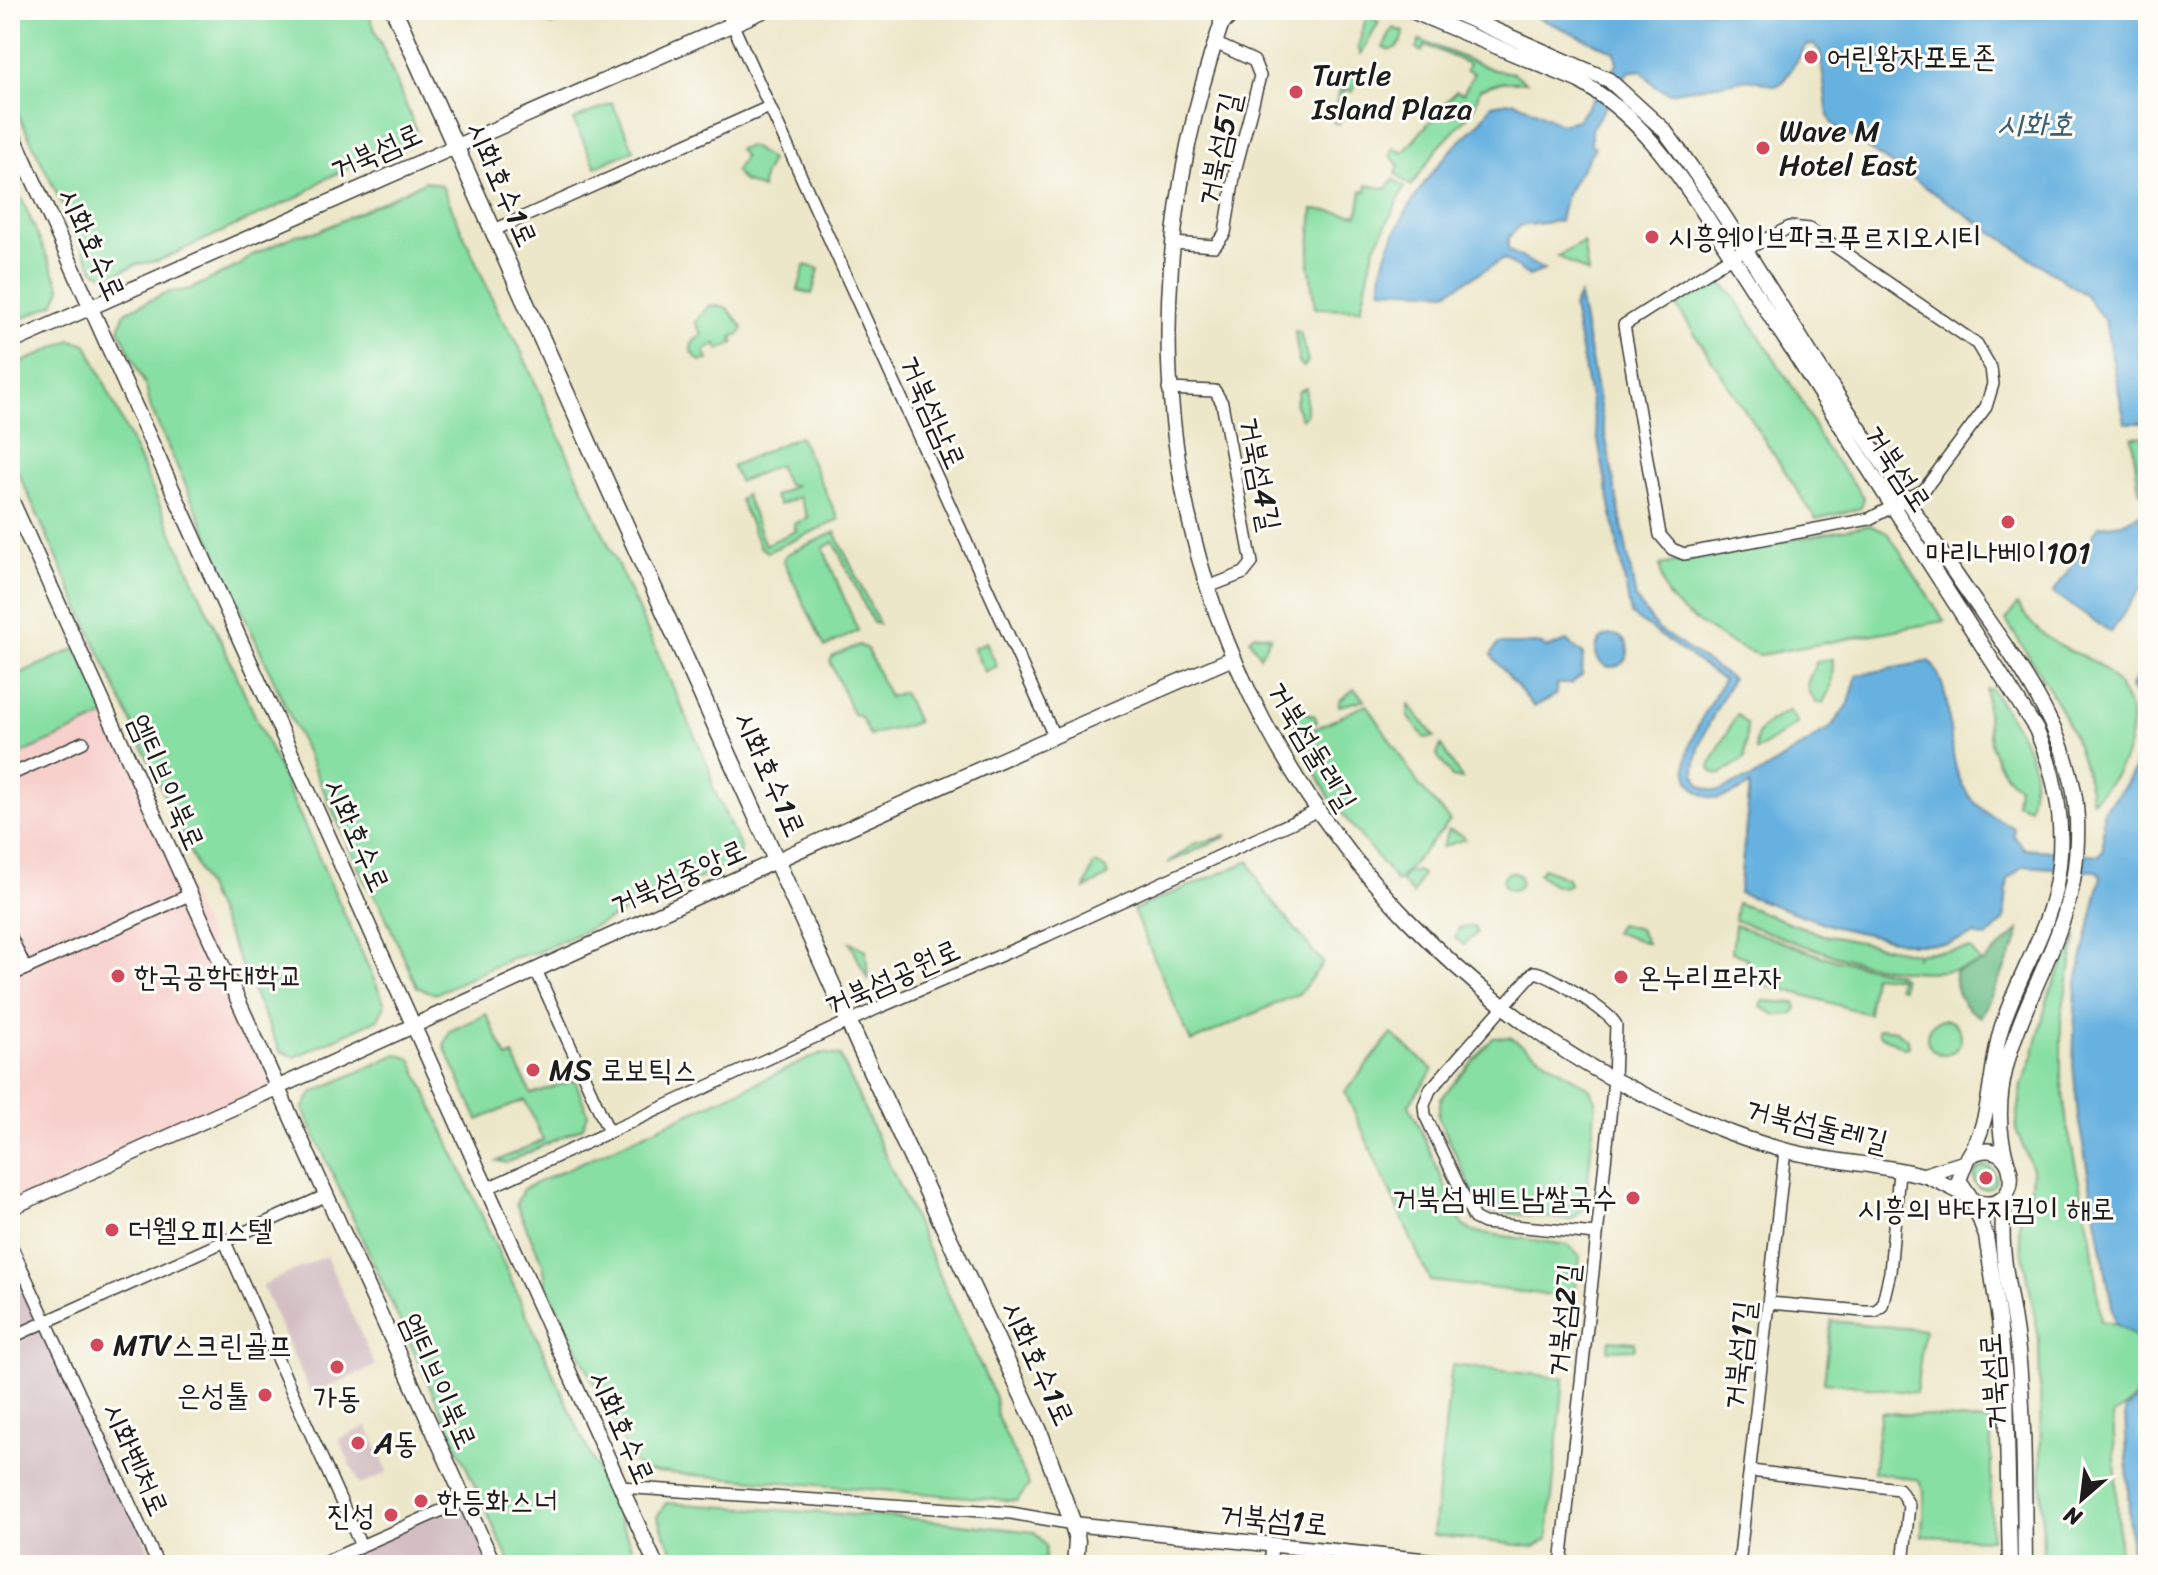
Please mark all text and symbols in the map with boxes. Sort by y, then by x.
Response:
place label: 어린왕자포토존 [1827,30,1996,84]
place label: Turtle Island Plaza [1311,48,1472,136]
marker: 어린왕자포토존 [1802,48,1820,66]
marker: Turtle Island Plaza [1287,83,1305,101]
street label: 거북섬5길 [1181,87,1257,211]
water label: 시화호 [1996,96,2074,153]
place label: Wave M Hotel East [1779,104,1917,192]
street label: 거북섬로 [321,107,431,195]
street label: 시화호수1로 [450,112,554,256]
marker: Wave M Hotel East [1754,139,1772,157]
street label: 시화호수로 [42,178,142,310]
place label: 시흥웨이브파크푸르지오시티 [1668,210,1982,264]
marker: 시흥웨이브파크푸르지오시티 [1643,228,1661,246]
street label: 거북섬남로 [884,346,982,478]
street label: 거북섬4길 [1222,412,1298,536]
street label: 거북섬로 [1849,413,1947,523]
marker: 마리나베이101 [1999,513,2017,531]
place label: 마리나베이101 [1925,526,2091,580]
street label: 거북섬둘레길 [1252,670,1372,822]
street label: 시화호수1로 [718,702,822,846]
street label: 엠티브이북로 [113,705,221,859]
street label: 시화호수로 [308,769,406,901]
street label: 거북섬중앙로 [601,823,755,931]
street label: 거북섬공원로 [815,923,969,1031]
place label: 한국공학대학교 [134,949,303,1003]
place label: 온누리프라자 [1637,950,1782,1004]
marker: 한국공학대학교 [109,967,127,985]
marker: 온누리프라자 [1612,968,1630,986]
place label: MS 로보틱스 [549,1043,697,1097]
marker: MS 로보틱스 [524,1061,542,1079]
street label: 거북섬둘레길 [1740,1081,1894,1169]
marker: 시흥의 바다지킴이 해로 [1977,1169,1995,1187]
place label: 거북섬 베트남쌀국수 [1392,1171,1617,1225]
place label: 시흥의 바다지킴이 해로 [1857,1182,2115,1236]
marker: 거북섬 베트남쌀국수 [1624,1189,1642,1207]
place label: 더웰오피스텔 [128,1203,273,1257]
marker: 더웰오피스텔 [103,1221,121,1239]
street label: 거북섬2길 [1530,1261,1596,1379]
street label: 시화호수1로 [985,1291,1091,1435]
street label: 거북섬1길 [1706,1298,1772,1412]
street label: 엠티브이북로 [385,1304,493,1458]
place label: MTV스크린골프 [113,1318,292,1372]
street label: 거북섬로 [1963,1331,2023,1431]
marker: MTV스크린골프 [88,1336,106,1354]
marker: 가동 [328,1358,346,1376]
street label: 시화호수로 [573,1361,671,1493]
place label: 은성툴 [177,1368,249,1422]
place label: 가동 [313,1371,361,1425]
marker: 은성툴 [256,1386,274,1404]
street label: 시화벤처로 [87,1393,185,1525]
place label: A동 [373,1416,418,1470]
marker: A동 [349,1434,367,1452]
north arrow [2042,1459,2122,1539]
place label: 한등화스너 [437,1474,558,1528]
street label: 거북섬1로 [1217,1486,1331,1552]
place label: 진성 [327,1488,375,1542]
marker: 한등화스너 [412,1492,430,1510]
text: N [2056,1495,2090,1537]
marker: 진성 [382,1506,400,1524]

